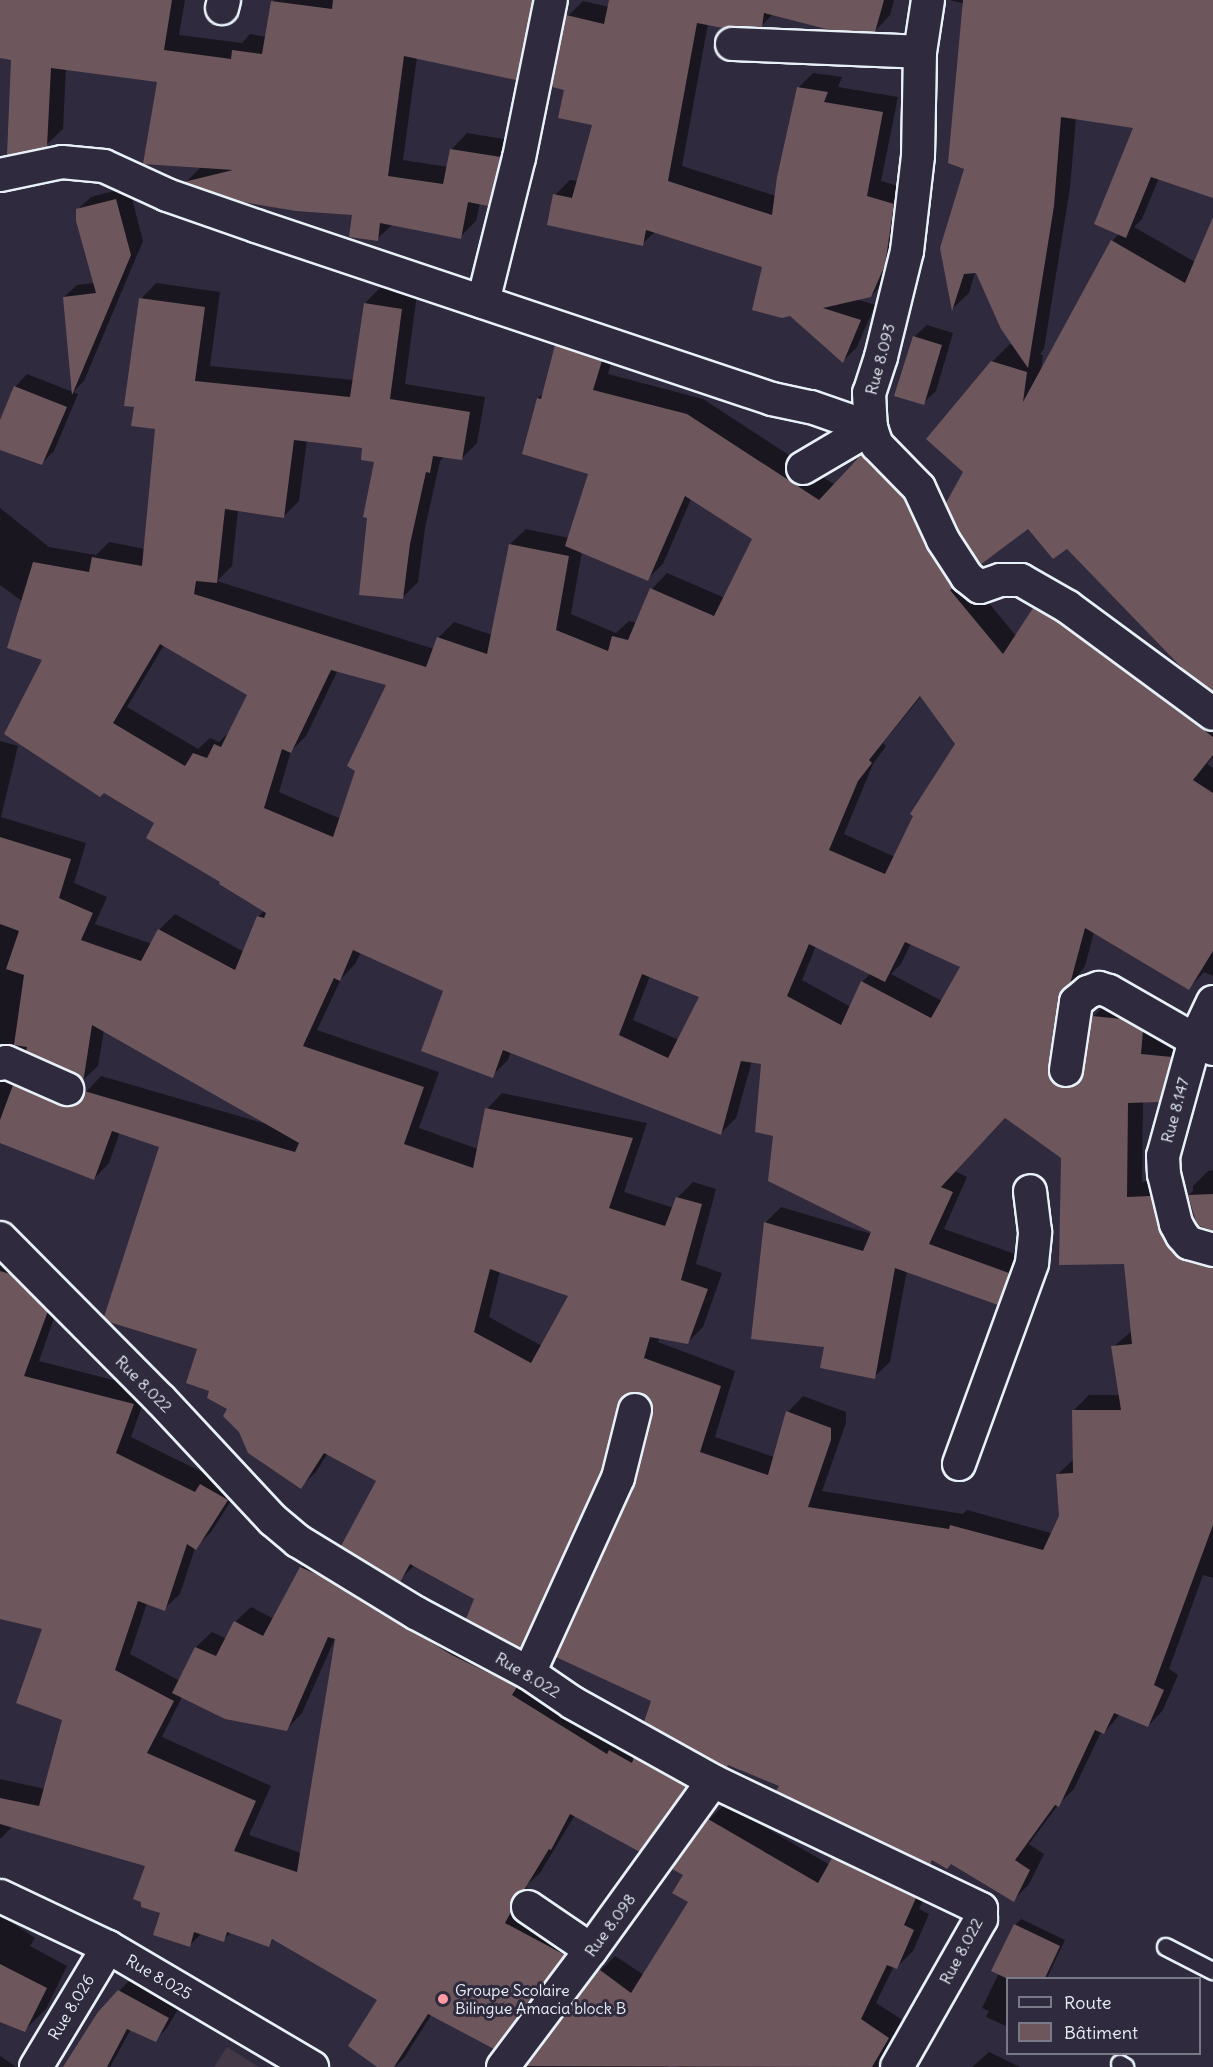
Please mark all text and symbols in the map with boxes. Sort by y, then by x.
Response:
street label: Rue 8.093 [861,321,899,397]
street label: Rue 8.147 [1157,1075,1193,1145]
street label: Rue 8.022 [112,1352,176,1416]
street label: Rue 8.022 [492,1648,564,1702]
street label: Rue 8.098 [581,1890,639,1960]
street label: Rue 8.022 [936,1915,986,1987]
street label: Rue 8.025 [123,1950,195,2004]
street label: Rue 8.026 [44,1971,98,2043]
legend [1006,1977,1201,2055]
place label: Groupe Scolaire Bilingue Amacia block B [455,1980,626,2018]
text: Route [1064,1991,1112,2014]
marker: Groupe Scolaire Bilingue Amacia block B [436,1992,450,2006]
text: Bâtiment [1064,2021,1138,2044]

